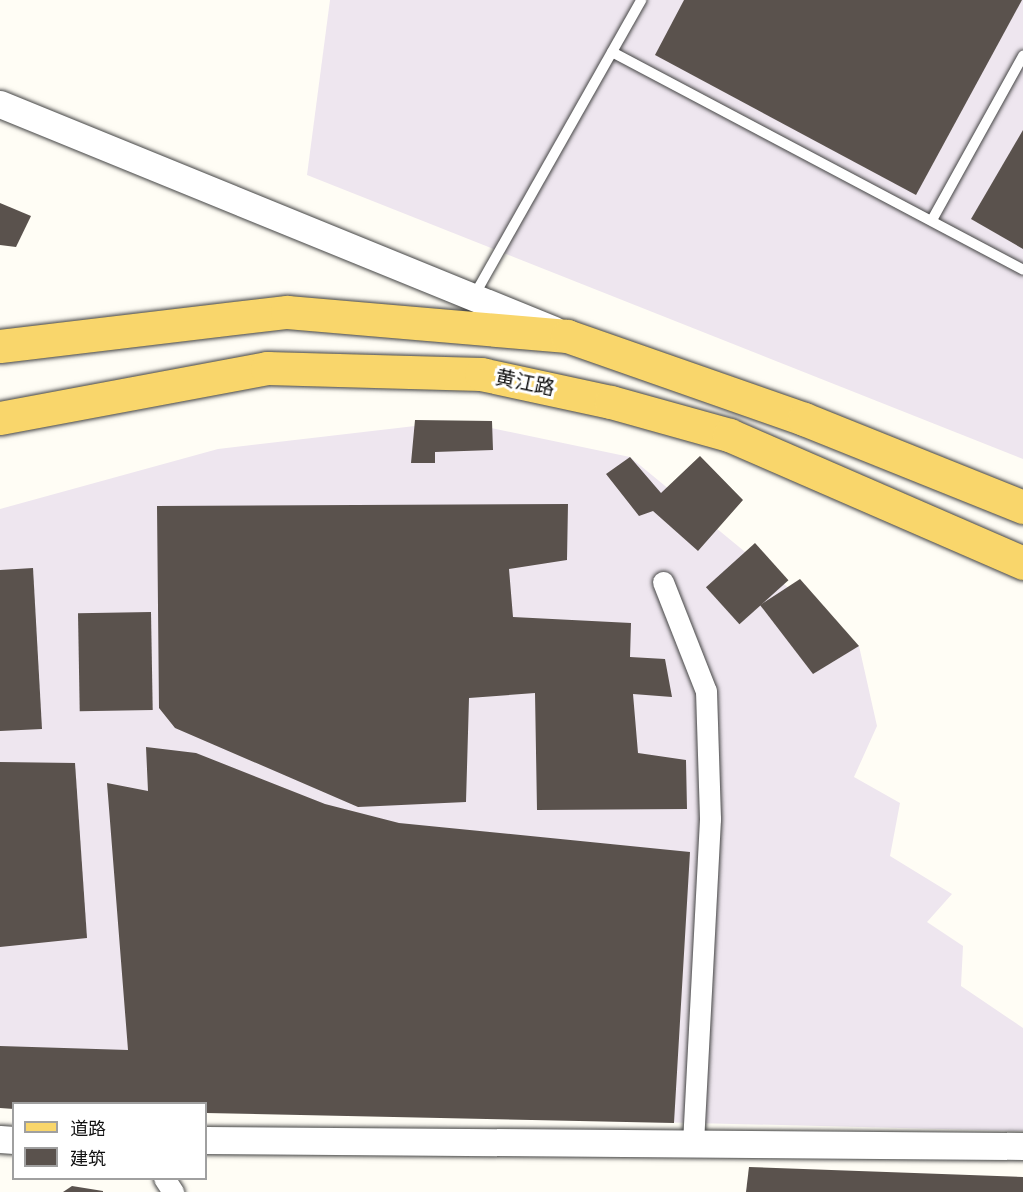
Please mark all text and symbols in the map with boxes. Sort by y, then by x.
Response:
street label: 黄江路 [493,365,557,401]
legend [12,1102,207,1180]
text: 道路 [70,1118,106,1140]
text: 建筑 [70,1148,106,1170]

